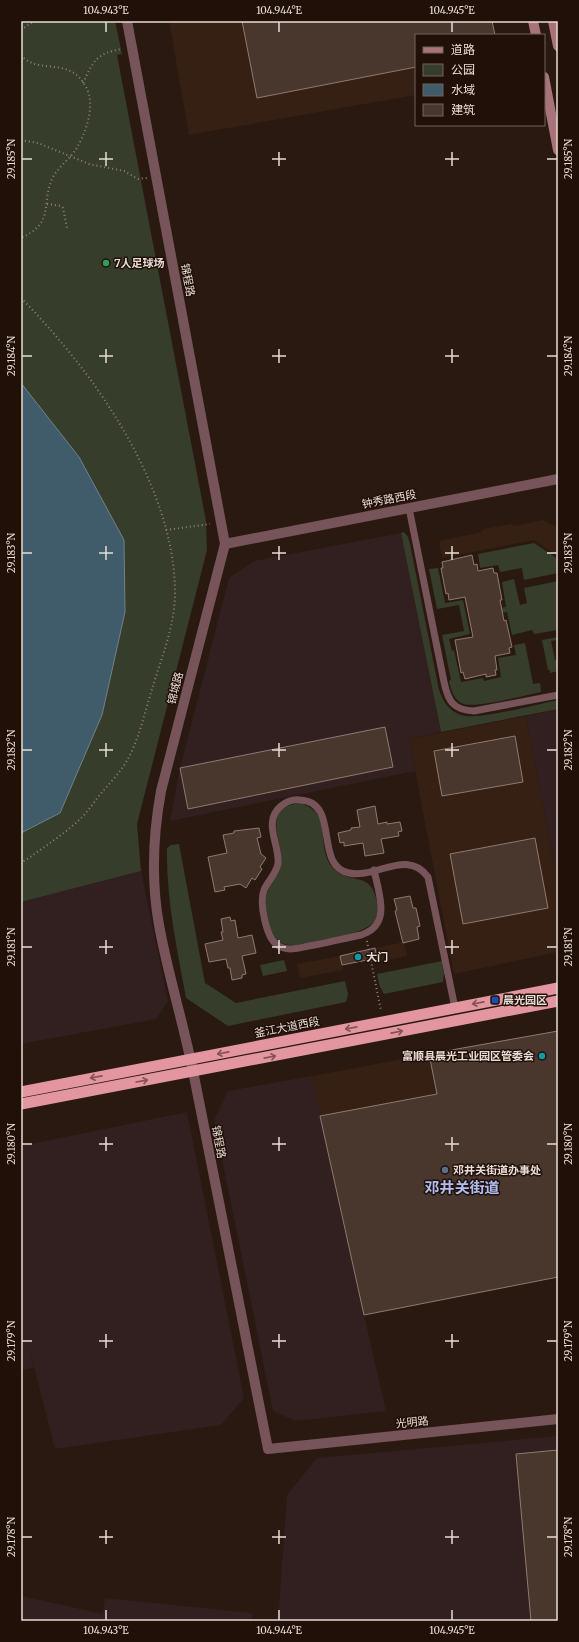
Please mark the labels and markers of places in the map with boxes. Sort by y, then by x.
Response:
place label: 7人足球场 [114,256,165,270]
marker: 7人足球场 [101,258,111,268]
place label: 大门 [366,950,388,964]
marker: 大门 [353,952,363,962]
place label: 晨光园区 [503,993,547,1007]
marker: 晨光园区 [490,995,500,1005]
place label: 富顺县晨光工业园区管委会 [402,1049,534,1063]
marker: 富顺县晨光工业园区管委会 [537,1051,547,1061]
place label: 邓井关街道办事处 [453,1163,541,1177]
marker: 邓井关街道办事处 [440,1165,450,1175]

